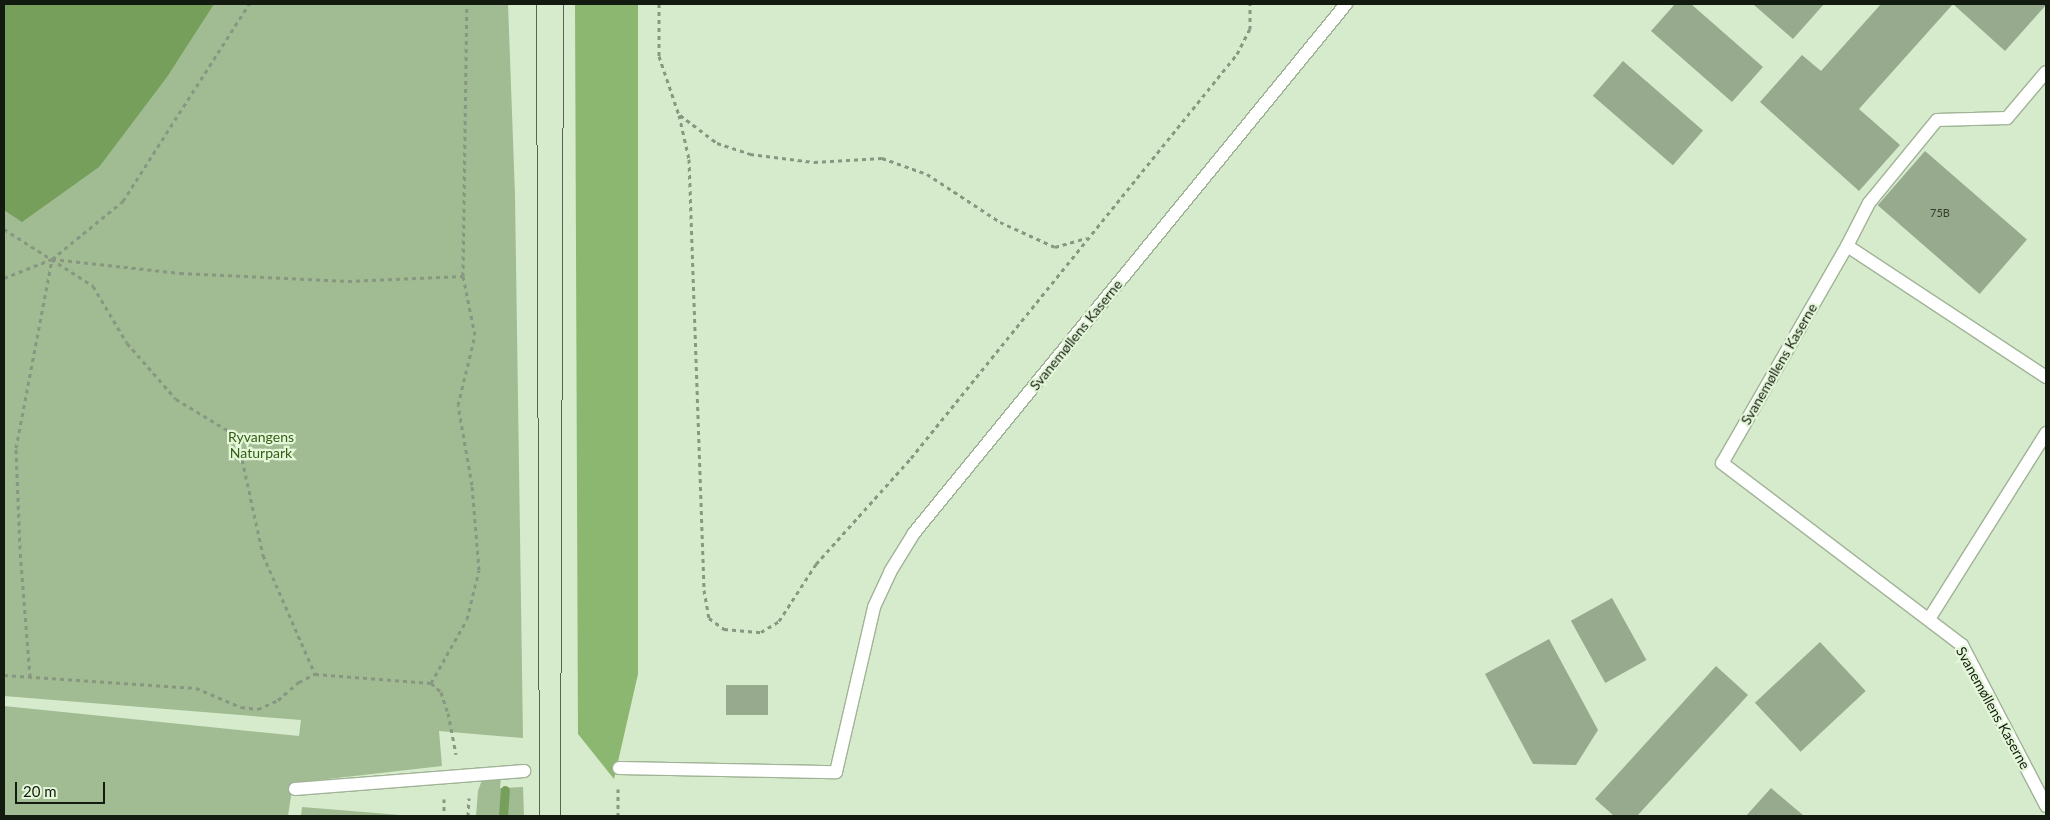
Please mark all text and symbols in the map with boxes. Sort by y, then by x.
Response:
house number: 75B [1930,206,1950,220]
street label: Svanemøllens Kaserne [1026,276,1126,394]
street label: Svanemøllens Kaserne [1737,300,1821,428]
park label: Ryvangens Naturpark [228,429,294,462]
street label: Svanemøllens Kaserne [1952,644,2034,772]
scale bar [18,772,108,804]
text: 20 m [23,782,57,800]

